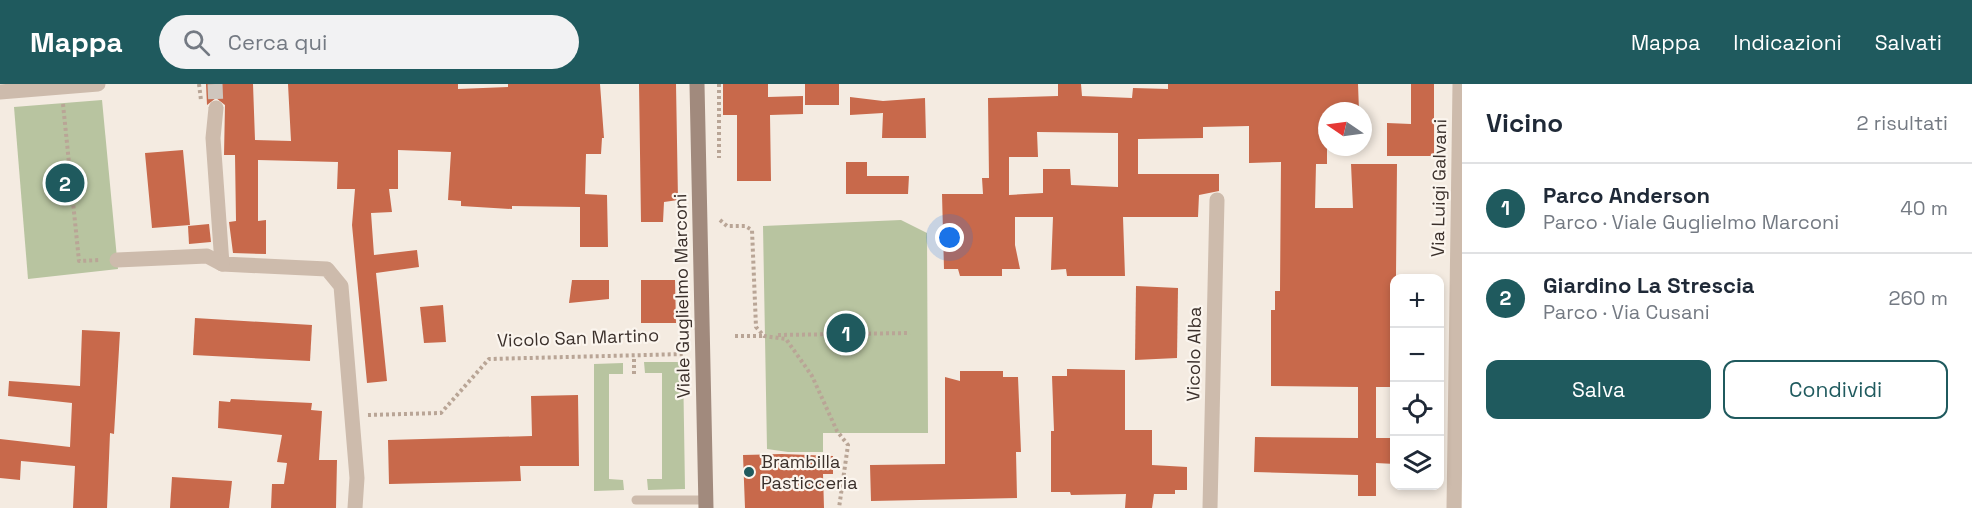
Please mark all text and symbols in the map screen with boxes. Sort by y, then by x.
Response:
search box [159,15,579,69]
text: Mappa [30,24,123,60]
icon: search [180,26,213,59]
text: Cerca qui [228,28,327,56]
text: Mappa [1631,29,1700,56]
text: Indicazioni [1733,29,1842,56]
text: Salvati [1875,29,1942,56]
north arrow [1318,102,1372,156]
text: Vicino [1486,106,1563,140]
text: 2 risultati [1857,110,1948,136]
street label: Via Luigi Galvani [1426,119,1451,257]
pin: 2 [46,160,84,206]
text: Parco Anderson [1543,181,1710,209]
street label: Viale Guglielmo Marconi [668,193,695,399]
text: 1 [1501,195,1510,221]
text: 40 m [1900,195,1948,221]
text: Parco · Viale Guglielmo Marconi [1543,209,1839,235]
your location [935,223,964,252]
text: Giardino La Strescia [1543,271,1755,299]
map controls [1390,274,1444,490]
button: + [1390,274,1444,328]
text: 2 [1500,285,1511,311]
text: 260 m [1889,285,1948,311]
text: Parco · Via Cusani [1543,299,1710,325]
street label: Vicolo Alba [1181,306,1206,402]
pin: 1 [826,310,866,356]
street label: Vicolo San Martino [497,323,659,352]
button: − [1390,328,1444,382]
button: Salva [1486,360,1711,419]
button: Condividi [1723,360,1948,419]
button: locate [1390,382,1444,436]
button: layers [1390,436,1444,490]
place label: Brambilla Pasticceria [761,450,858,494]
marker: Brambilla Pasticceria [742,465,756,479]

